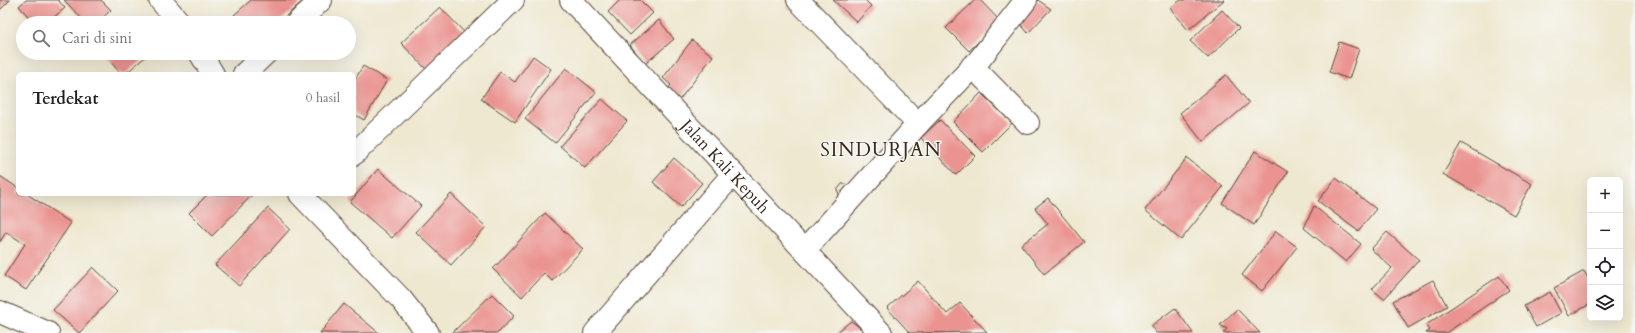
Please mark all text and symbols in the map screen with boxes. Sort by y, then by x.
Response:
search box [16,16,356,60]
icon: search [30,27,52,49]
text: Cari di sini [62,28,132,48]
text: Terdekat [32,87,98,110]
text: 0 hasil [306,89,340,107]
street label: Jalan Kali Kepuh [674,112,775,219]
district label: SINDURJAN [820,137,942,163]
map controls [1587,177,1623,321]
button: + [1587,177,1623,213]
button: − [1587,213,1623,249]
button: locate [1587,249,1623,285]
button: layers [1587,285,1623,321]

